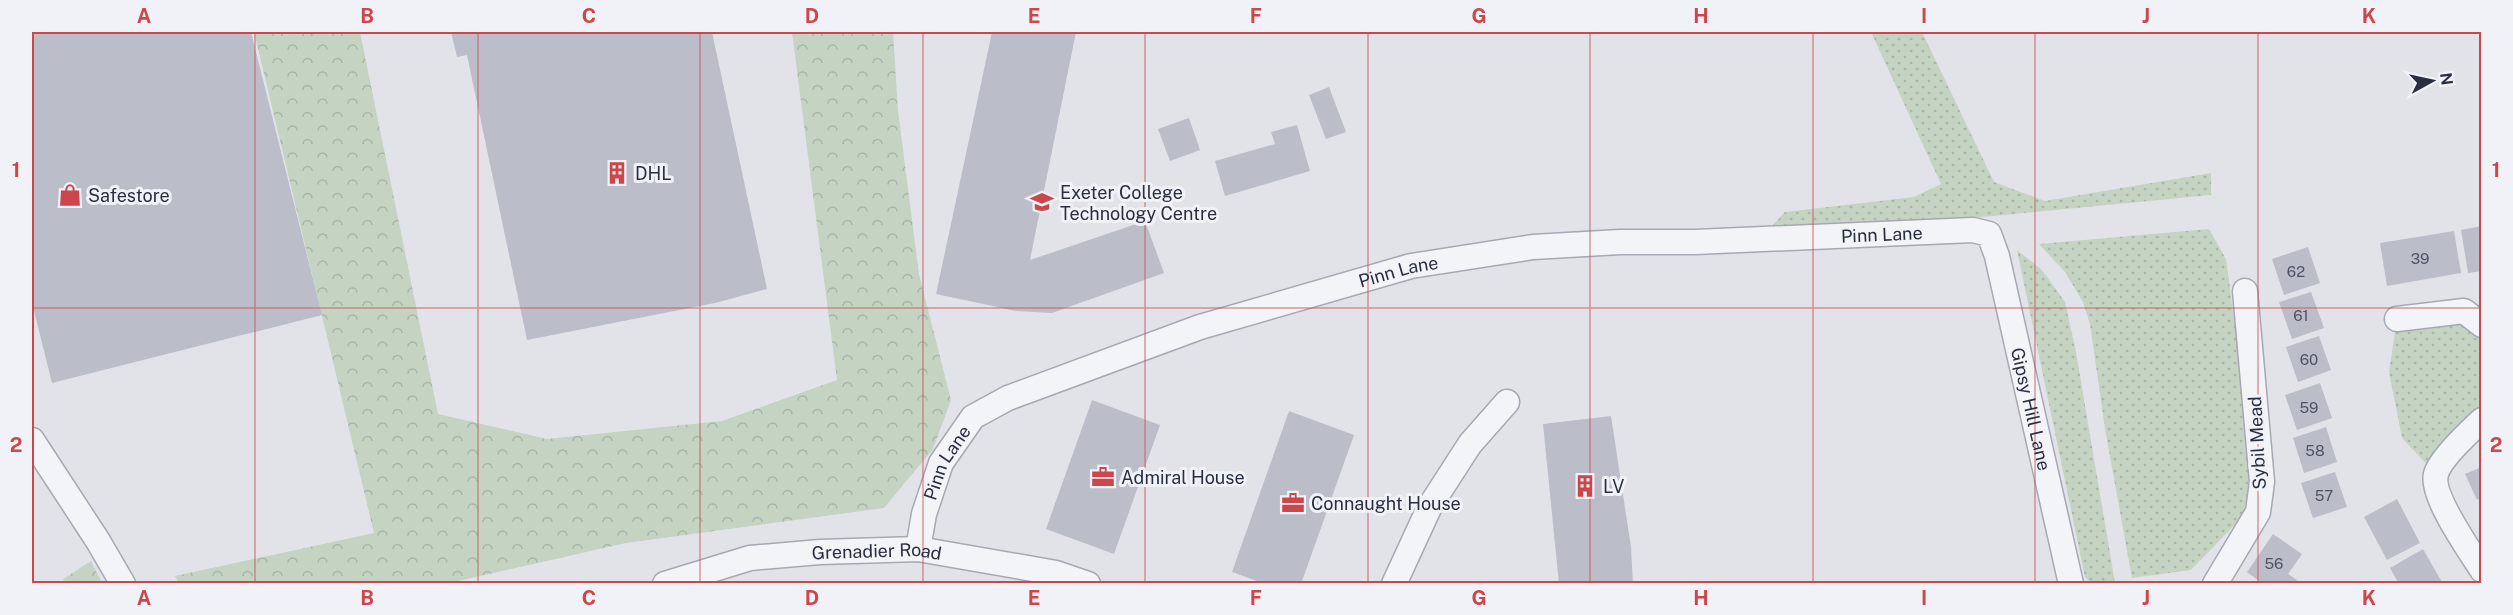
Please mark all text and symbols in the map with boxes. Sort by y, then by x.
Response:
text: A [137,4,151,28]
text: B [360,4,374,28]
text: C [582,4,596,28]
text: D [805,4,819,28]
text: E [1028,4,1040,28]
text: F [1250,4,1262,28]
text: G [1471,4,1487,28]
text: H [1693,4,1709,28]
text: I [1921,4,1927,28]
text: J [2142,4,2150,28]
text: K [2362,4,2376,28]
north arrow [2402,51,2462,111]
text: N [2436,71,2457,87]
text: 1 [12,158,20,182]
text: 1 [2492,158,2500,182]
building icon: DHL [604,160,630,186]
place label: DHL [635,163,672,184]
shop icon: Safestore [57,182,83,208]
place label: Exeter College Technology Centre [1060,182,1217,224]
place label: Safestore [88,185,170,206]
school or university icon: Exeter College Technology Centre [1029,189,1055,215]
street label: Pinn Lane [1840,222,1923,246]
house number: 39 [2411,250,2429,267]
street label: Pinn Lane [1356,251,1440,291]
house number: 62 [2287,263,2305,280]
house number: 61 [2293,307,2309,324]
street label: Gipsy Hill Lane [2007,345,2056,472]
house number: 60 [2300,351,2318,368]
street label: Sybil Mead [2244,396,2270,490]
house number: 59 [2300,399,2318,416]
street label: Pinn Lane [919,421,975,503]
text: 2 [10,433,22,457]
text: 2 [2490,433,2502,457]
house number: 58 [2305,442,2325,459]
office icon: Admiral House [1090,464,1116,490]
place label: Admiral House [1121,467,1245,488]
building icon: LV [1572,473,1598,499]
place label: LV [1603,476,1624,497]
house number: 57 [2315,487,2333,504]
office icon: Connaught House [1280,490,1306,516]
place label: Connaught House [1311,493,1461,514]
street label: Grenadier Road [811,538,943,563]
house number: 56 [2265,555,2283,572]
text: A [137,586,151,610]
text: B [360,586,374,610]
text: C [582,586,596,610]
text: D [805,586,819,610]
text: E [1028,586,1040,610]
text: F [1250,586,1262,610]
text: G [1471,586,1487,610]
text: H [1693,586,1709,610]
text: I [1921,586,1927,610]
text: J [2142,586,2150,610]
text: K [2362,586,2376,610]

